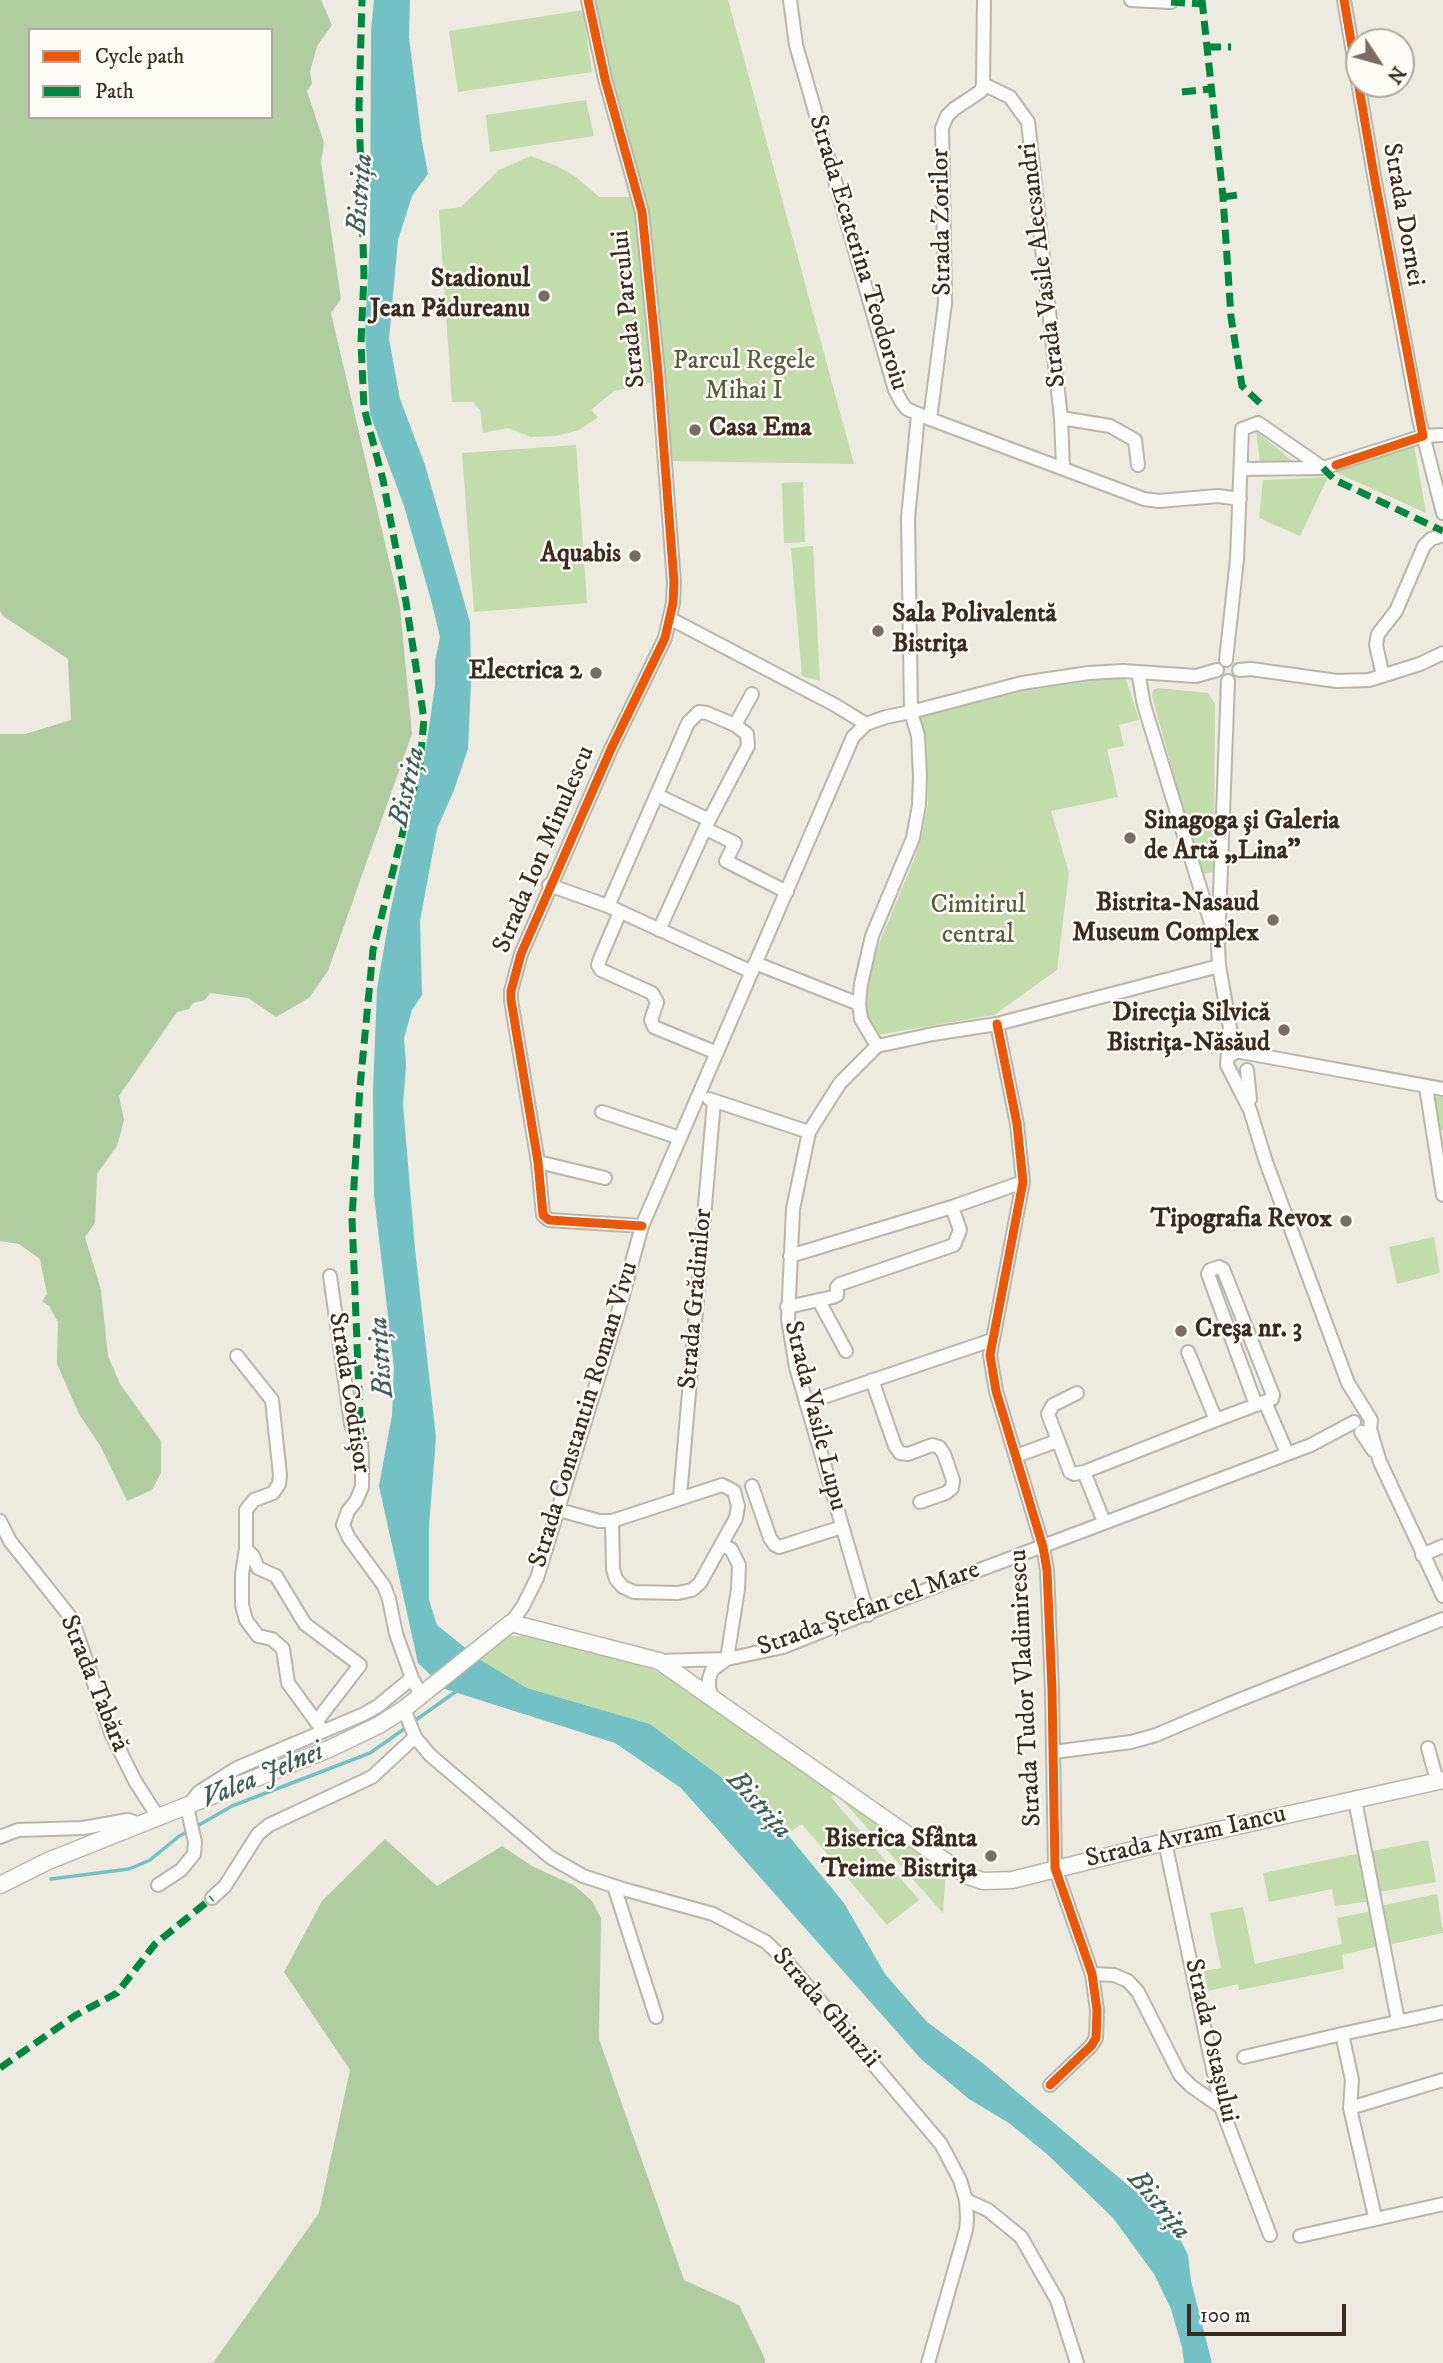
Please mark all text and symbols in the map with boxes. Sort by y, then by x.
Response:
legend [28,28,273,119]
north arrow [1345,28,1415,98]
text: Cycle path [95,44,184,70]
text: N [1382,61,1410,88]
text: Path [95,79,134,105]
street label: Strada Ecaterina Teodoroiu [800,112,914,394]
street label: Strada Vasile Alecsandri [1014,141,1074,389]
street label: Strada Dornei [1374,141,1430,289]
street label: Strada Zorilor [926,148,960,296]
water label: Bistrița [342,152,382,236]
street label: Strada Parcului [606,228,654,390]
place label: Stadionul Jean Pădureanu [370,265,530,326]
marker: Stadionul Jean Pădureanu [536,288,552,304]
park label: Parcul Regele Mihai I [673,347,815,408]
place label: Casa Ema [709,414,812,446]
marker: Casa Ema [687,422,703,438]
place label: Aquabis [540,540,621,572]
marker: Aquabis [627,548,643,564]
place label: Sala Polivalentă Bistrița [892,600,1057,662]
marker: Sala Polivalentă Bistrița [870,623,886,639]
place label: Electrica 2 [469,657,582,689]
marker: Electrica 2 [588,665,604,681]
street label: Strada Ion Minulescu [487,742,603,958]
water label: Bistrița [384,744,434,830]
place label: Sinagoga și Galeria de Artă „Lina” [1144,807,1340,868]
marker: Sinagoga și Galeria de Artă „Lina” [1122,830,1138,846]
place label: Bistrita-Nasaud Museum Complex [1072,889,1259,950]
park label: Cimitirul central [930,891,1026,953]
marker: Bistrita-Nasaud Museum Complex [1265,912,1281,928]
place label: Direcția Silvică Bistrița-Năsăud [1107,999,1270,1060]
marker: Direcția Silvică Bistrița-Năsăud [1276,1022,1292,1038]
place label: Tipografia Revox [1151,1205,1332,1237]
street label: Strada Grădinilor [674,1207,720,1391]
marker: Tipografia Revox [1338,1213,1354,1229]
street label: Strada Constantin Roman Vivu [524,1258,646,1572]
street label: Strada Codrișor [320,1310,376,1476]
water label: Bistrița [363,1315,403,1399]
place label: Creșa nr. 3 [1195,1315,1302,1347]
street label: Strada Vasile Lupu [775,1318,853,1514]
marker: Creșa nr. 3 [1173,1323,1189,1339]
street label: Strada Tudor Vladimirescu [1004,1548,1050,1828]
street label: Strada Ștefan cel Mare [754,1555,984,1665]
street label: Strada Tabără [51,1611,135,1757]
water label: Valea Jelnei [197,1736,329,1818]
water label: Bistrița [718,1765,798,1847]
street label: Strada Avram Iancu [1083,1800,1289,1876]
place label: Biserica Sfânta Treime Bistrița [821,1825,977,1886]
marker: Biserica Sfânta Treime Bistrița [983,1848,999,1864]
street label: Strada Ghinzii [764,1943,886,2075]
street label: Strada Ostașului [1176,1956,1244,2126]
water label: Bistrița [1119,2164,1197,2248]
scale bar [1191,2290,1350,2334]
text: 100 m [1200,2303,1251,2329]

